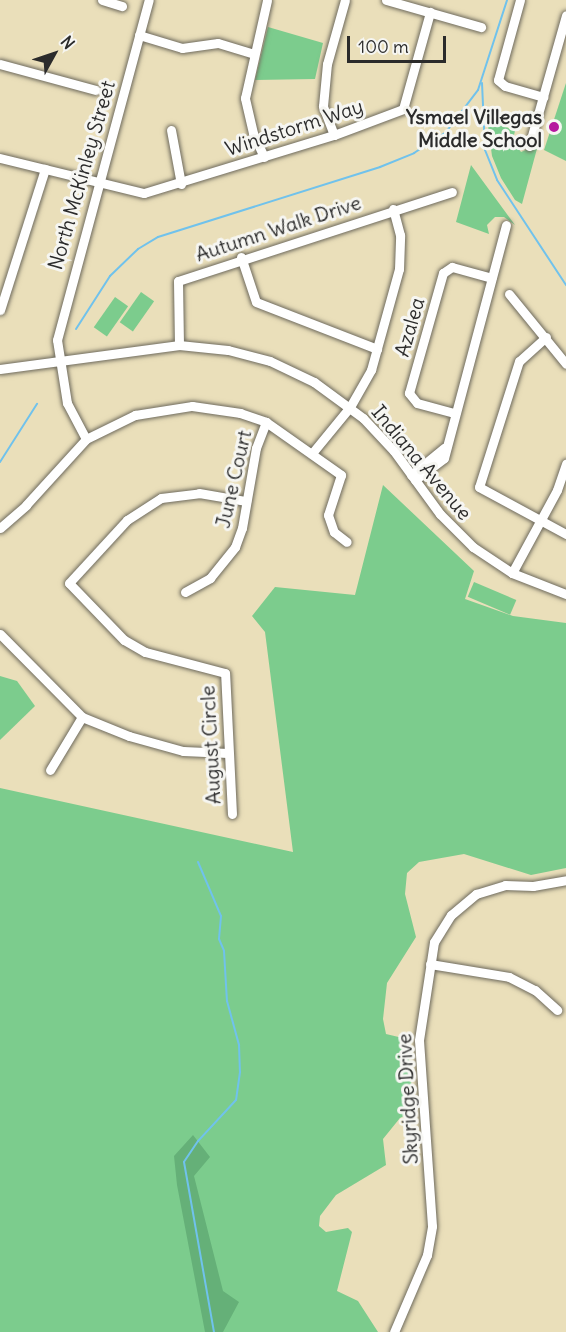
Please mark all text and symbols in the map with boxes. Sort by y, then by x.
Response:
north arrow [24,24,84,84]
scale bar [350,24,449,62]
text: N [57,32,79,53]
text: 100 m [358,35,409,58]
street label: North McKinley Street [43,78,119,272]
street label: Windstorm Way [222,93,366,161]
place label: Ysmael Villegas Middle School [406,104,542,151]
marker: Ysmael Villegas Middle School [547,120,561,134]
street label: Autumn Walk Drive [192,190,364,266]
street label: Azalea [389,295,429,359]
street label: Indiana Avenue [367,400,477,524]
street label: June Court [210,428,256,530]
street label: August Circle [195,685,225,805]
street label: Skyridge Drive [392,1033,422,1165]

